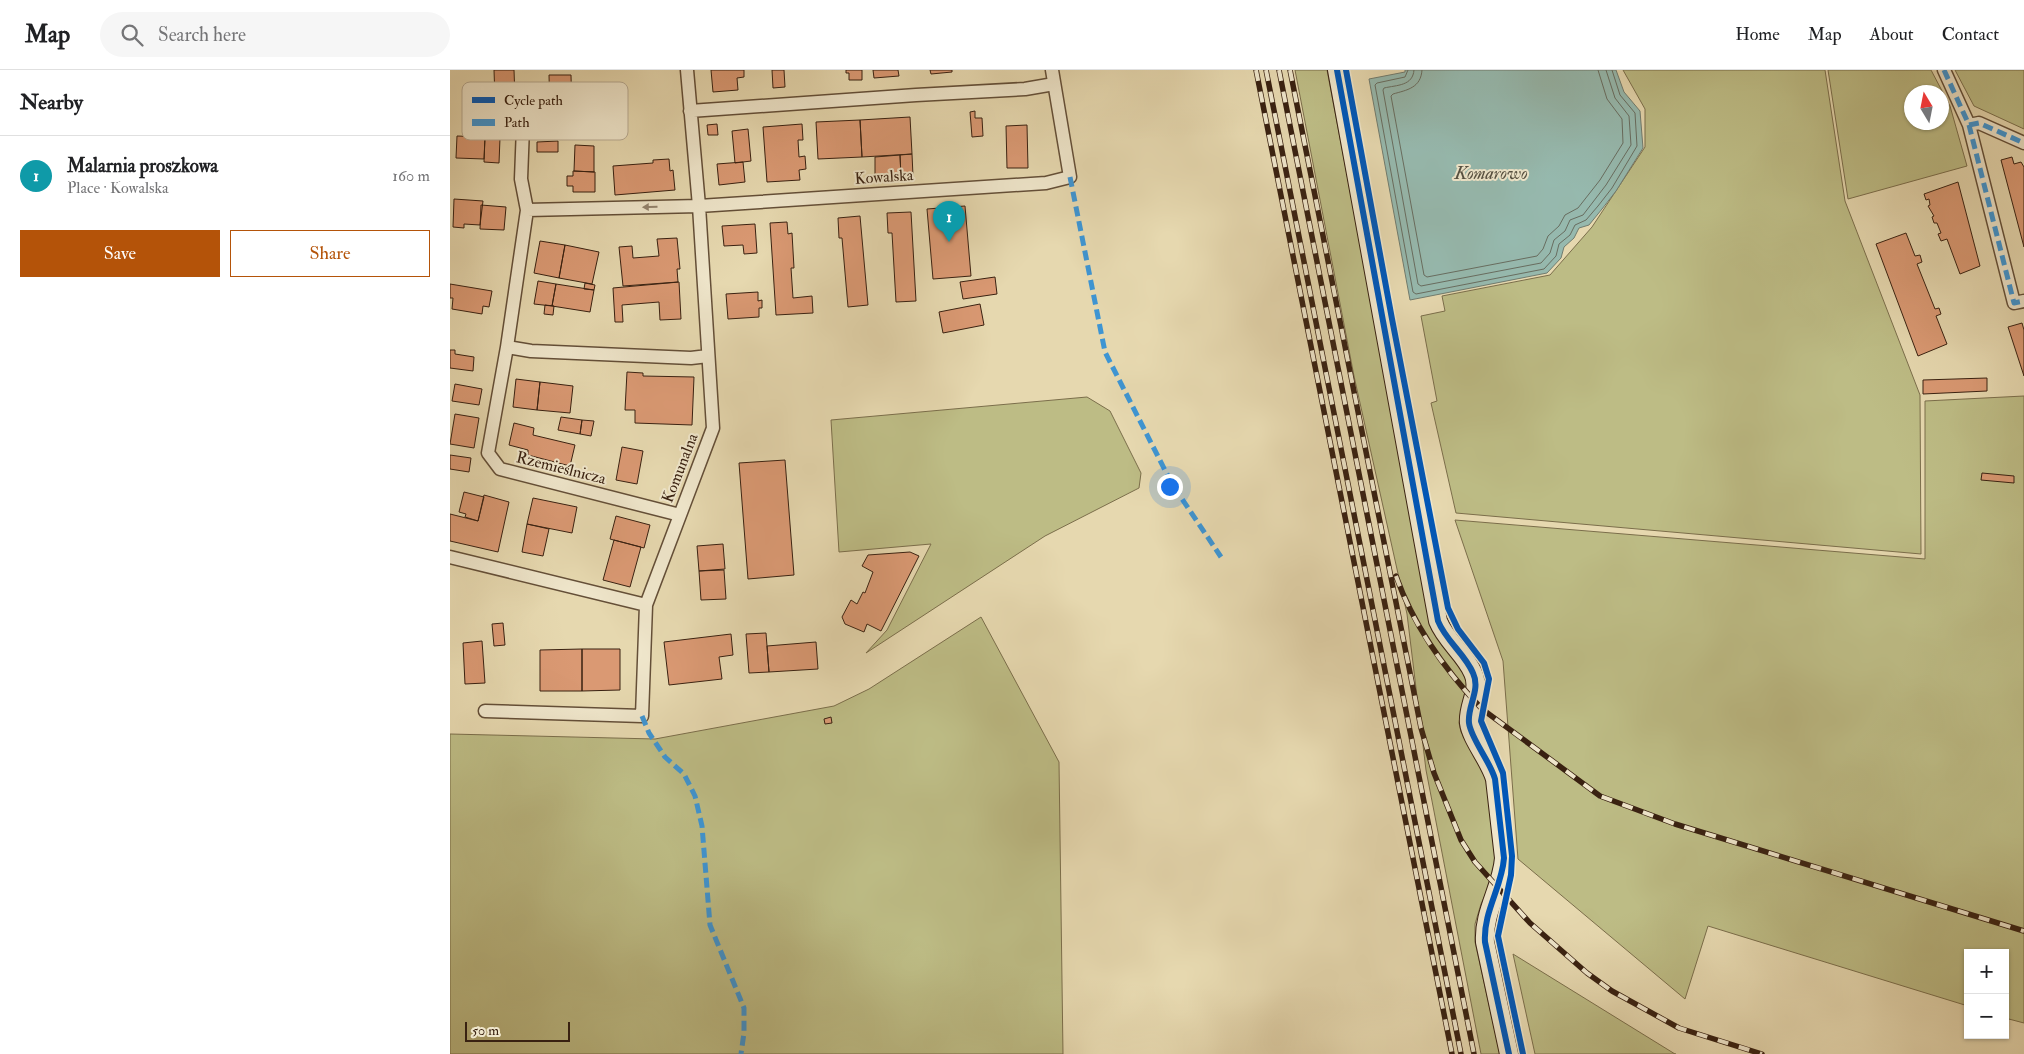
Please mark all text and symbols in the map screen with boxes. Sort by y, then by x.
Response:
search box [100,12,450,57]
text: Map [25,19,70,50]
icon: search [118,21,146,49]
text: Search here [158,23,246,47]
text: Home [1735,23,1780,46]
text: Map [1808,23,1842,46]
text: About [1870,23,1914,46]
text: Contact [1942,23,1999,46]
legend [462,82,628,140]
north arrow [1904,85,1949,130]
text: Nearby [20,89,83,116]
text: Cycle path [504,92,564,110]
text: Path [504,114,530,131]
text: Malarnia proszkowa [67,154,218,178]
water label: Komarowo [1453,162,1528,185]
street label: Kowalska [854,165,914,189]
text: 1 [33,166,39,186]
text: 160 m [392,166,430,186]
text: Place · Kowalska [67,178,169,198]
pin: 1 [933,201,965,242]
one-way arrow [642,203,658,211]
button: Save [20,230,220,277]
button: Share [230,230,430,277]
street label: Komunalna [658,430,703,506]
street label: Rzemieślnicza [514,447,608,489]
your location [1157,474,1183,500]
map controls [1964,949,2009,1039]
button: + [1964,949,2009,994]
button: − [1964,994,2009,1039]
scale bar [465,1019,570,1042]
text: 50 m [472,1022,499,1039]

